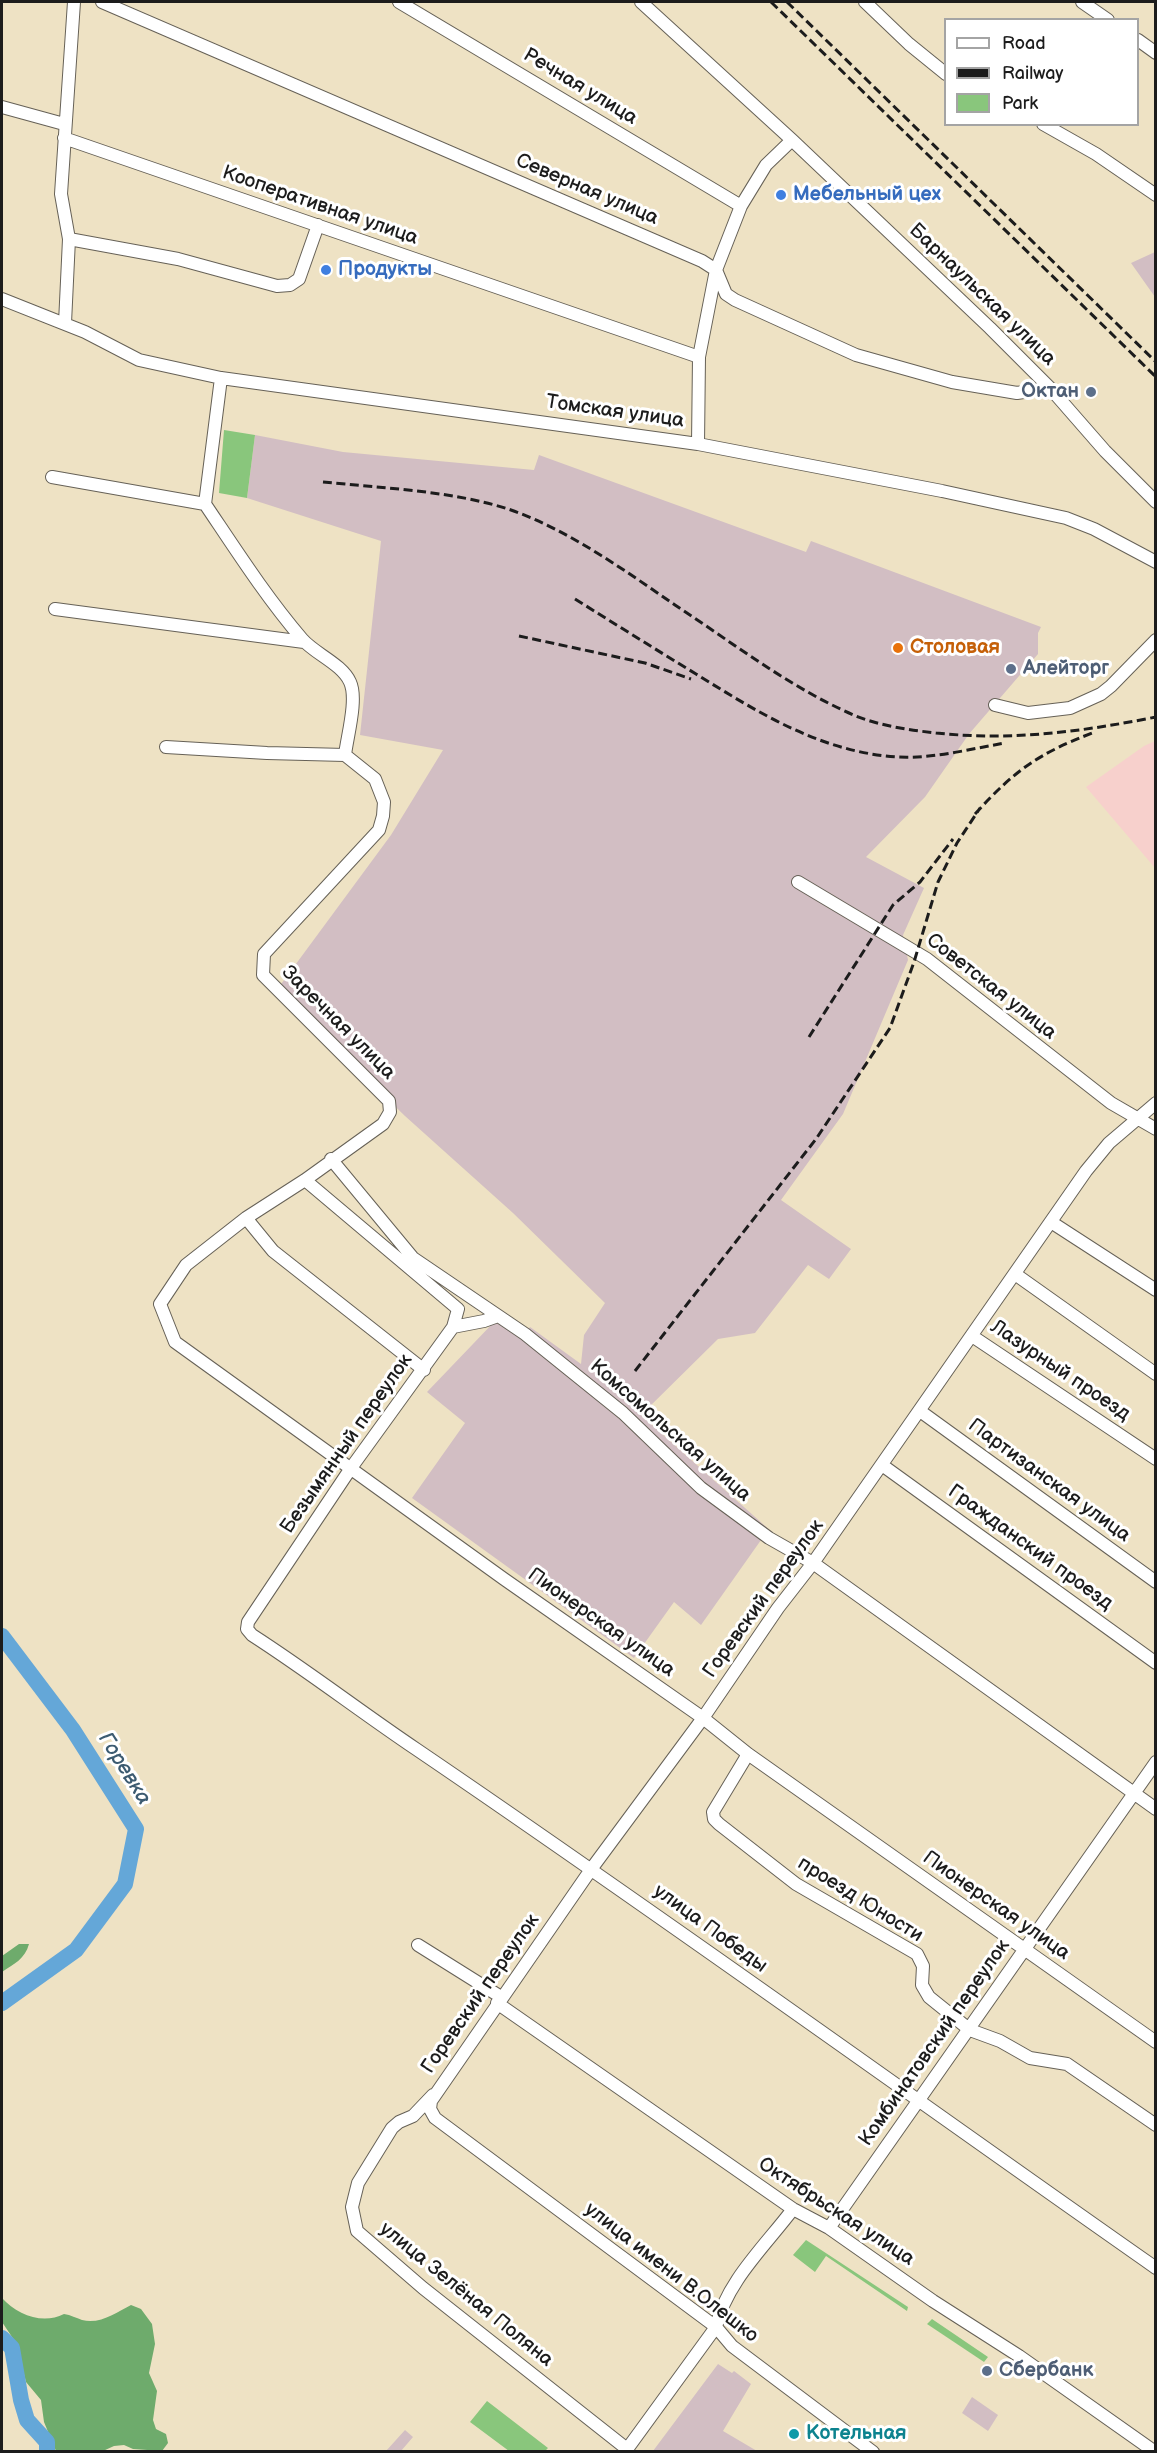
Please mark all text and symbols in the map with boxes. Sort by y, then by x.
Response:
legend [944,18,1139,126]
text: Road [1002,33,1046,54]
street label: Речная улица [518,43,642,131]
text: Railway [1002,63,1064,84]
text: Park [1002,93,1038,114]
street label: Северная улица [512,149,662,231]
street label: Кооперативная улица [219,161,421,251]
place label: Мебельный цех [793,183,941,207]
marker: Мебельный цех [774,188,788,202]
street label: Барнаульская улица [904,219,1060,371]
place label: Продукты [338,258,432,282]
marker: Продукты [319,263,333,277]
place label: Октан [1021,380,1079,404]
marker: Октан [1084,385,1098,399]
street label: Томская улица [544,390,686,434]
place label: Столовая [910,636,1000,660]
marker: Столовая [891,641,905,655]
place label: Алейторг [1023,657,1109,681]
marker: Алейторг [1004,662,1018,676]
street label: Советская улица [921,929,1061,1045]
street label: Заречная улица [276,961,400,1085]
street label: Лазурный проезд [986,1315,1134,1427]
street label: Безымянный переулок [276,1350,418,1538]
street label: Комсомольская улица [585,1355,755,1507]
street label: Партизанская улица [963,1414,1135,1548]
street label: Гражданский проезд [943,1480,1117,1616]
street label: Горевский переулок [699,1515,829,1683]
street label: Пионерская улица [523,1563,679,1683]
water label: Горевка [92,1728,156,1810]
street label: Пионерская улица [918,1846,1074,1966]
street label: проезд Юности [793,1852,927,1948]
street label: улица Победы [648,1880,772,1978]
street label: Горевский переулок [417,1909,545,2079]
street label: Комбинатовский переулок [854,1935,1016,2151]
street label: Октябрьская улица [753,2153,919,2271]
street label: улица имени В.Олешко [579,2198,763,2348]
street label: улица Зелёная Поляна [374,2218,558,2372]
place label: Сбербанк [999,2359,1093,2383]
marker: Сбербанк [980,2364,994,2378]
place label: Котельная [806,2422,907,2446]
marker: Котельная [787,2427,801,2441]

